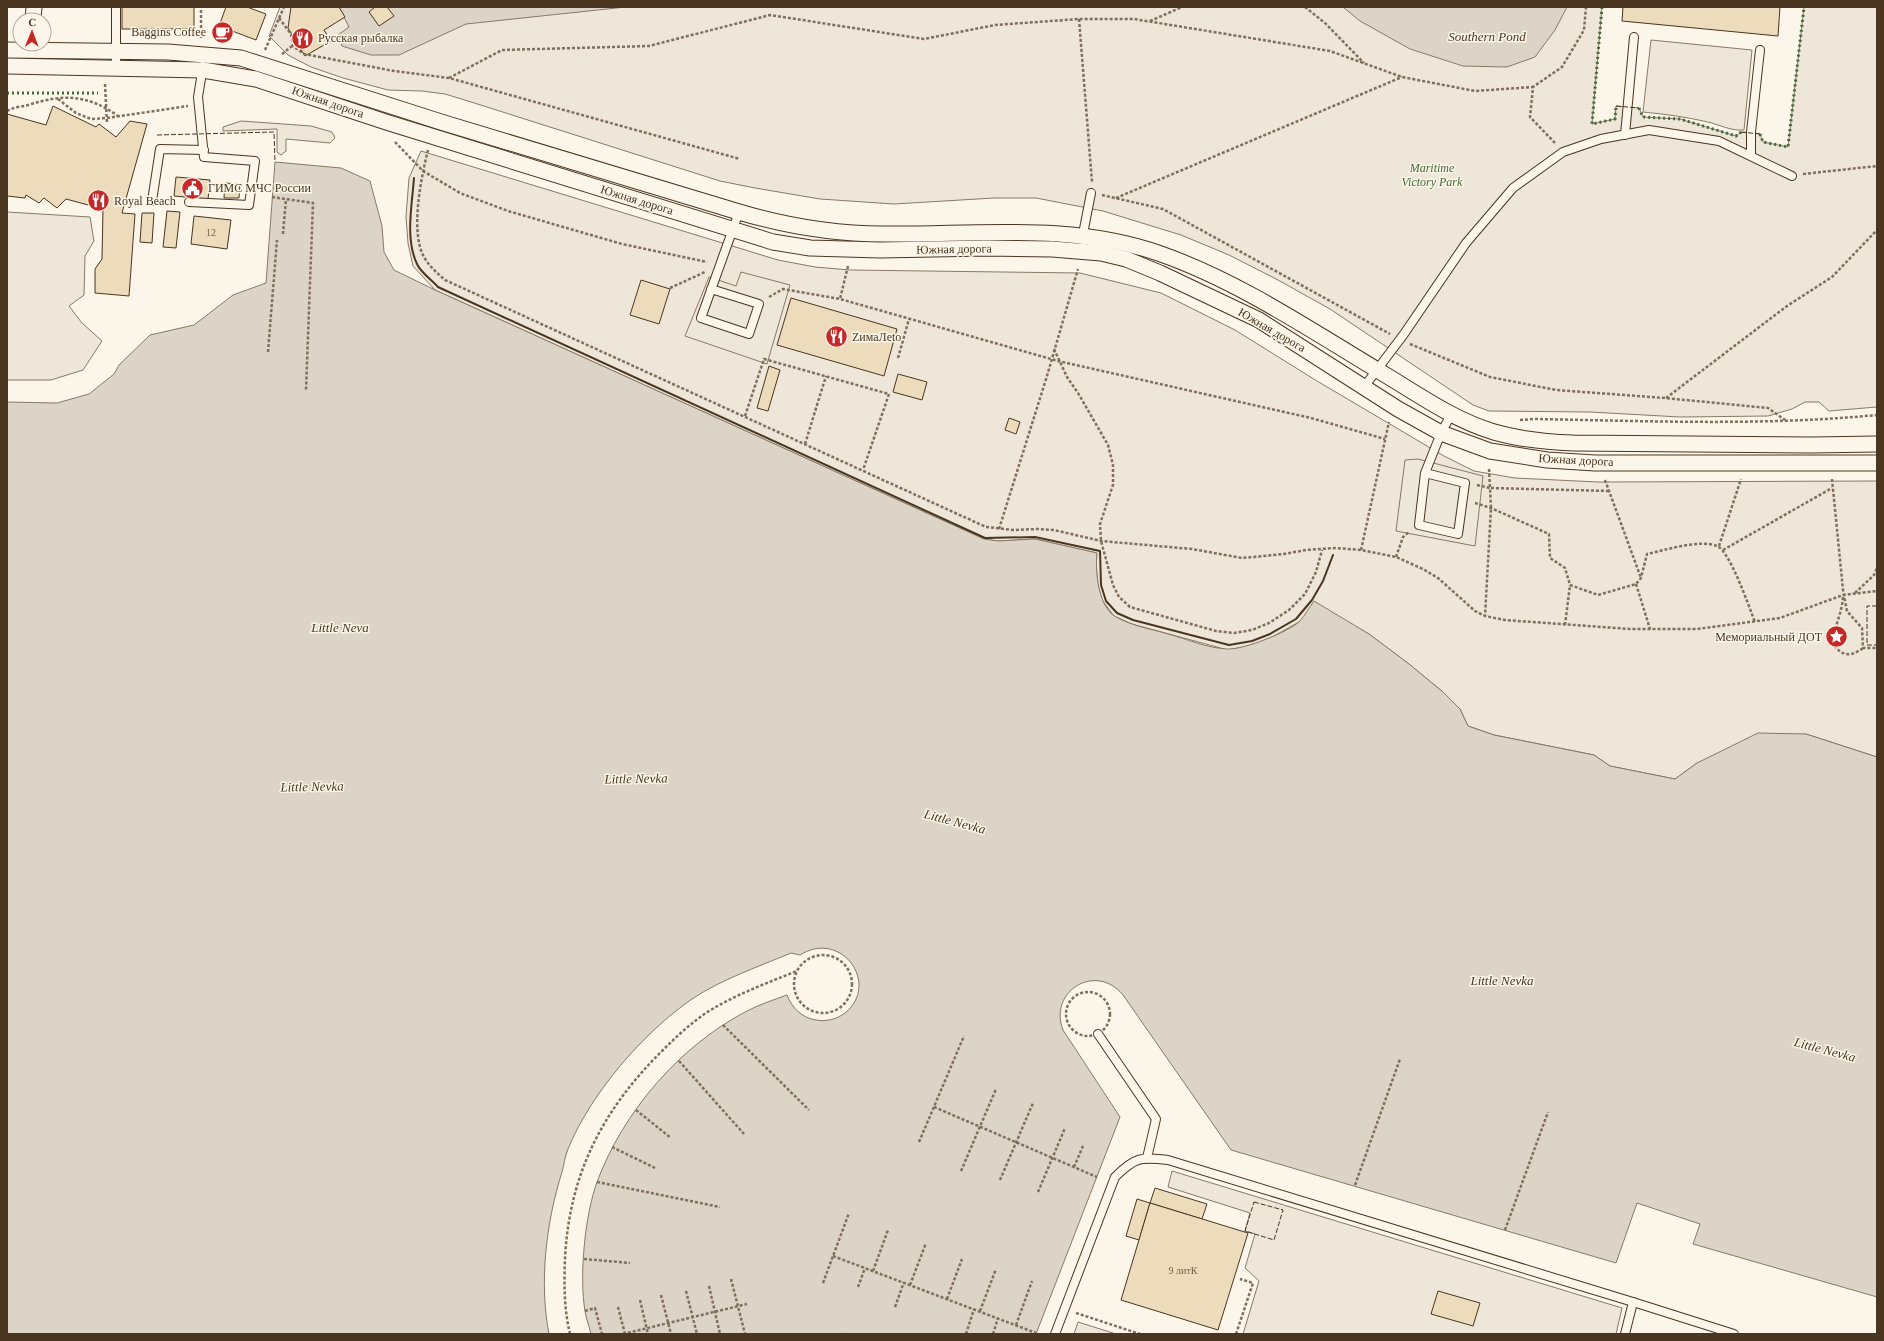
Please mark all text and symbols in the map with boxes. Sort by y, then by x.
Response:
north arrow [12,12,52,52]
text: С [28,16,36,28]
cafe icon: Baggins Coffee [209,19,235,45]
place label: Baggins Coffee [131,25,206,39]
restaurant icon: Русская рыбалка [290,25,316,51]
water label: Southern Pond [1448,29,1526,44]
place label: Русская рыбалка [318,31,404,45]
street label: Южная дорога [290,83,367,121]
park label: Maritime Victory Park [1402,161,1463,189]
public building icon: ГИМС МЧС России [179,175,205,201]
place label: ГИМС МЧС России [208,181,311,195]
street label: Южная дорога [599,182,676,218]
restaurant icon: Royal Beach [86,188,112,214]
place label: Royal Beach [114,194,176,208]
house number: 12 [206,227,216,238]
street label: Южная дорога [916,241,992,257]
street label: Южная дорога [1236,305,1309,355]
restaurant icon: ZимаЛеtо [824,324,850,350]
place label: ZимаЛеtо [852,330,901,344]
street label: Южная дорога [1538,451,1615,469]
water label: Little Neva [310,620,369,635]
place icon: Мемориальный ДОТ [1824,624,1850,650]
place label: Мемориальный ДОТ [1715,630,1823,644]
water label: Little Nevka [603,770,668,787]
water label: Little Nevka [279,778,344,795]
water label: Little Nevka [921,806,988,837]
water label: Little Nevka [1469,973,1534,988]
water label: Little Nevka [1791,1034,1858,1065]
house number: 9 литК [1169,1265,1198,1276]

